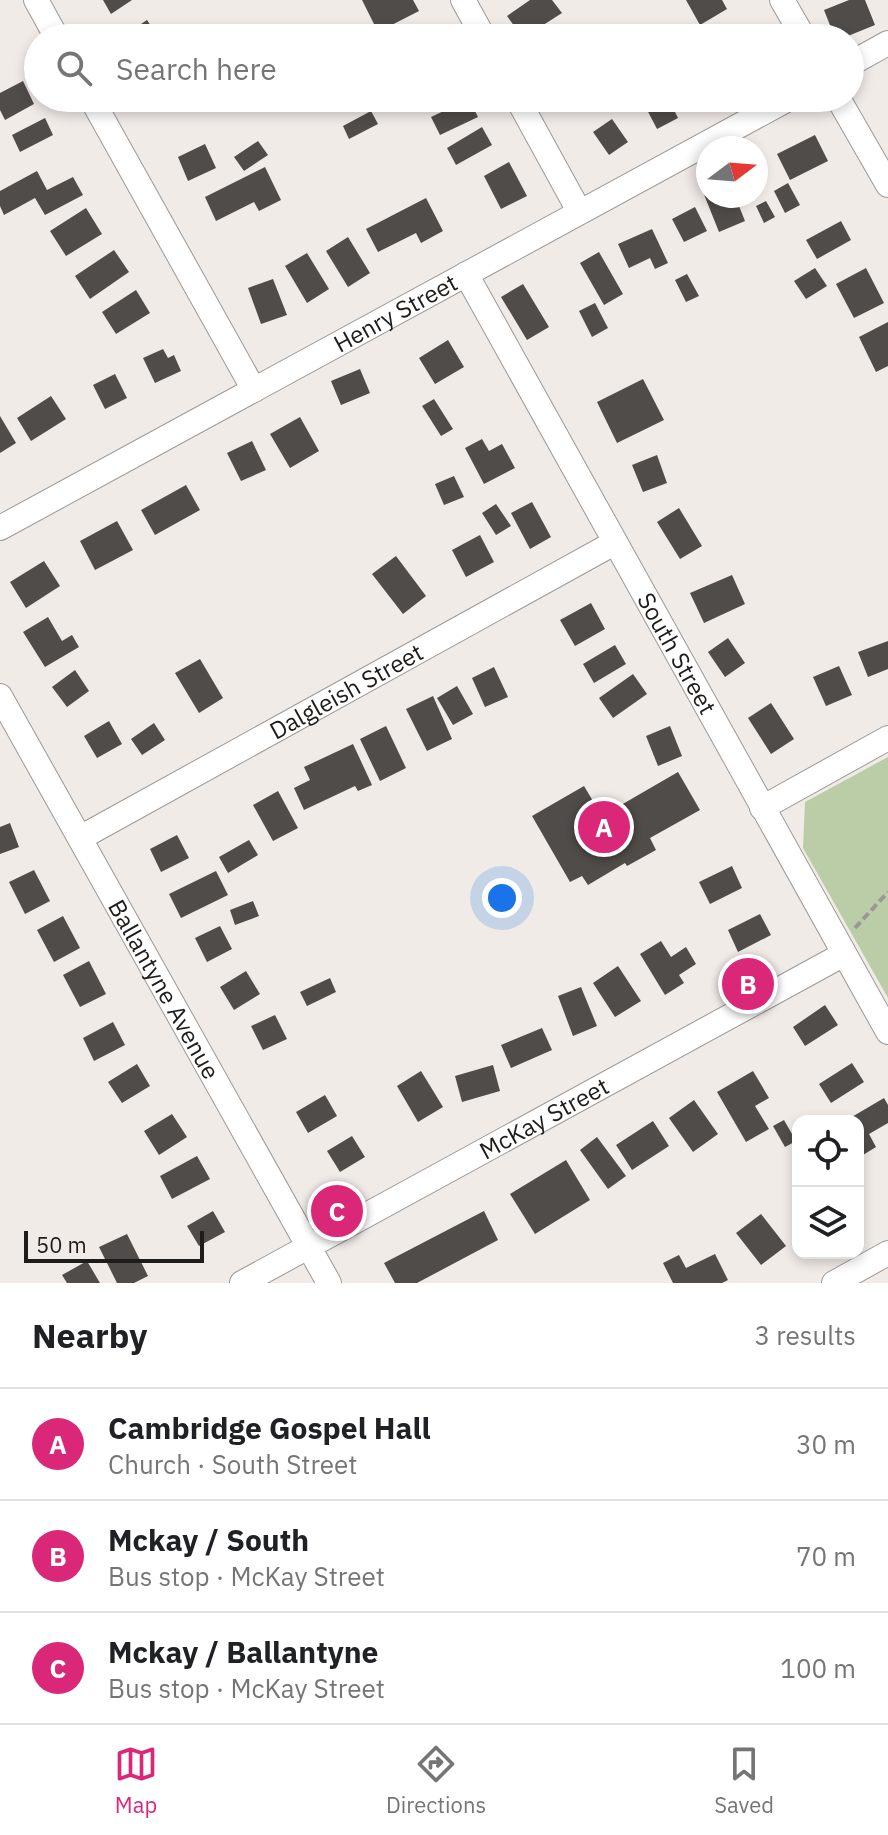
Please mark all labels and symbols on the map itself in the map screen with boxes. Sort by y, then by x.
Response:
north arrow [696,136,768,208]
street label: Henry Street [328,266,463,360]
street label: South Street [630,587,724,720]
street label: Dalgleish Street [264,636,429,746]
pin: A [578,797,630,857]
your location [482,878,522,918]
street label: Ballantyne Avenue [101,894,227,1085]
pin: B [722,954,774,1014]
street label: McKay Street [474,1070,614,1166]
pin: C [311,1181,363,1241]
scale bar [24,1227,204,1263]

